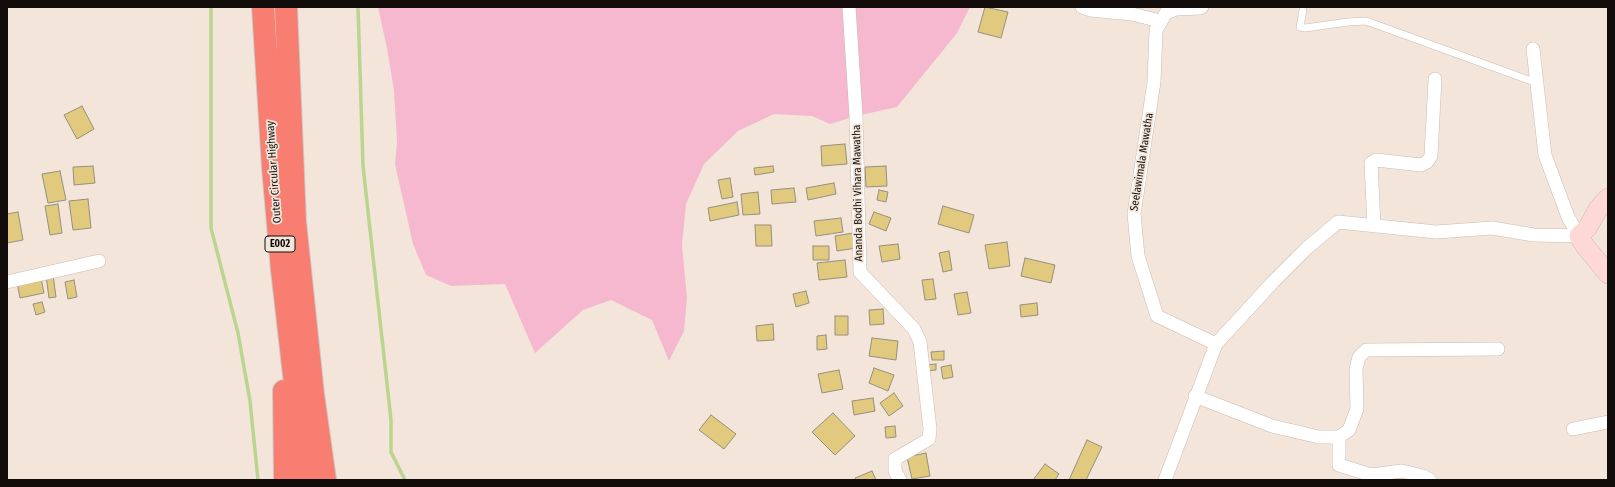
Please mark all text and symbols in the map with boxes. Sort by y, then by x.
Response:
street label: Seelawimala Mawatha [1128,112,1156,212]
street label: Outer Circular Highway [264,120,284,224]
street label: Ananda Bodhi Vihara Mawatha [850,124,866,262]
road number: E002 [265,236,295,252]

